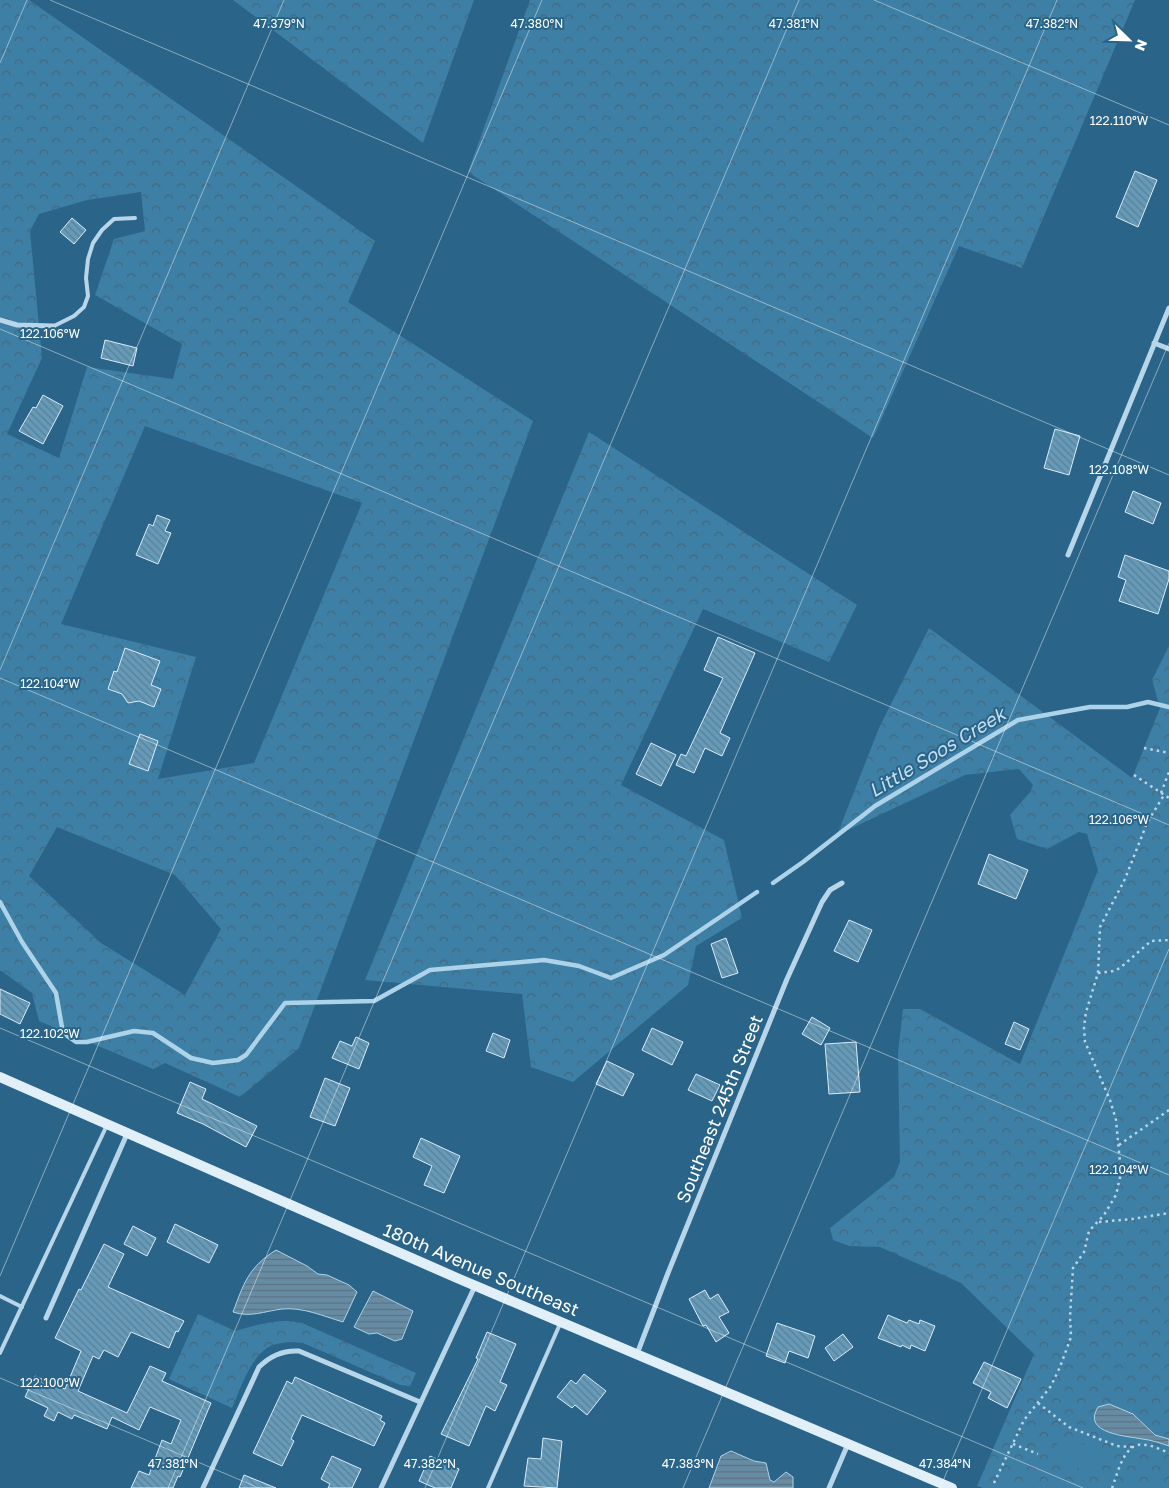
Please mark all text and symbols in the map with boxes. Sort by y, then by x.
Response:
north arrow [1104,15,1154,65]
text: 47.379°N [253,16,305,31]
text: 47.380°N [511,16,563,31]
text: 47.381°N [769,16,819,31]
text: 47.382°N [1026,16,1078,31]
text: N [1132,37,1151,53]
text: 122.110°W [1090,113,1149,128]
text: 122.106°W [20,326,81,341]
text: 122.108°W [1089,462,1150,477]
text: 122.104°W [20,676,80,691]
water label: Little Soos Creek [864,701,1011,801]
text: 122.106°W [1089,812,1150,827]
street label: Southeast 245th Street [671,1011,767,1206]
text: 122.102°W [20,1026,80,1041]
text: 122.104°W [1089,1162,1149,1177]
street label: 180th Avenue Southeast [380,1218,583,1320]
text: 122.100°W [20,1375,81,1390]
text: 47.381°N [148,1456,198,1471]
text: 47.382°N [404,1456,456,1471]
text: 47.383°N [662,1456,714,1471]
text: 47.384°N [919,1456,971,1471]

